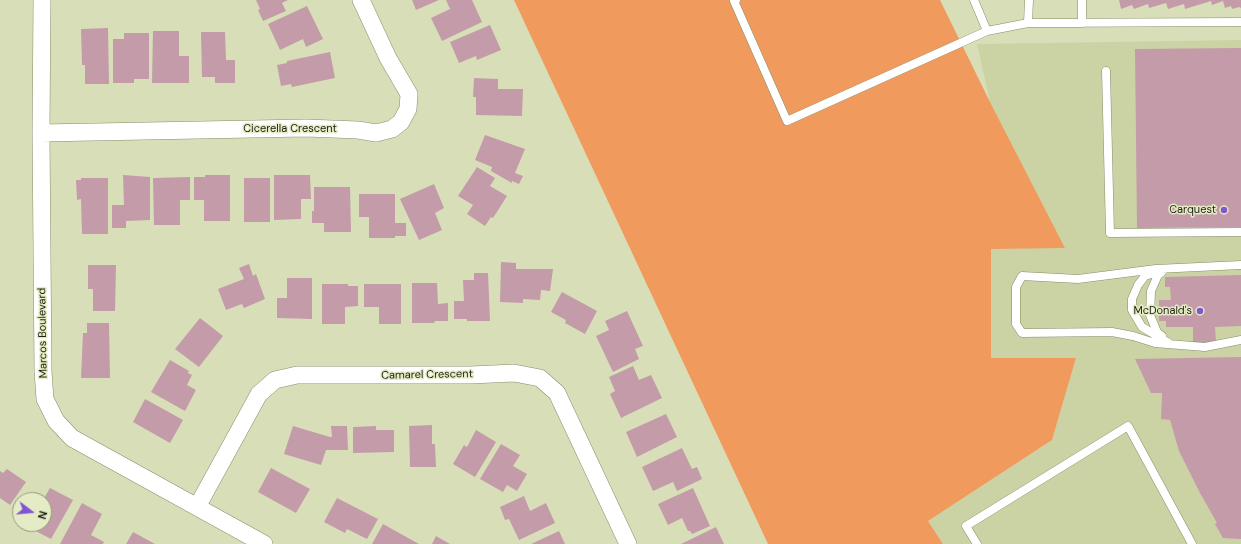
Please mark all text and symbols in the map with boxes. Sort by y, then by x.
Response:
street label: Cicerella Crescent [243,122,337,136]
place label: Carquest [1169,203,1216,217]
marker: Carquest [1219,205,1229,215]
street label: Marcos Boulevard [36,288,50,378]
place label: McDonald's [1133,304,1192,318]
marker: McDonald's [1195,306,1205,316]
street label: Camarel Crescent [381,368,473,382]
north arrow [12,492,52,532]
text: N [35,509,50,521]

